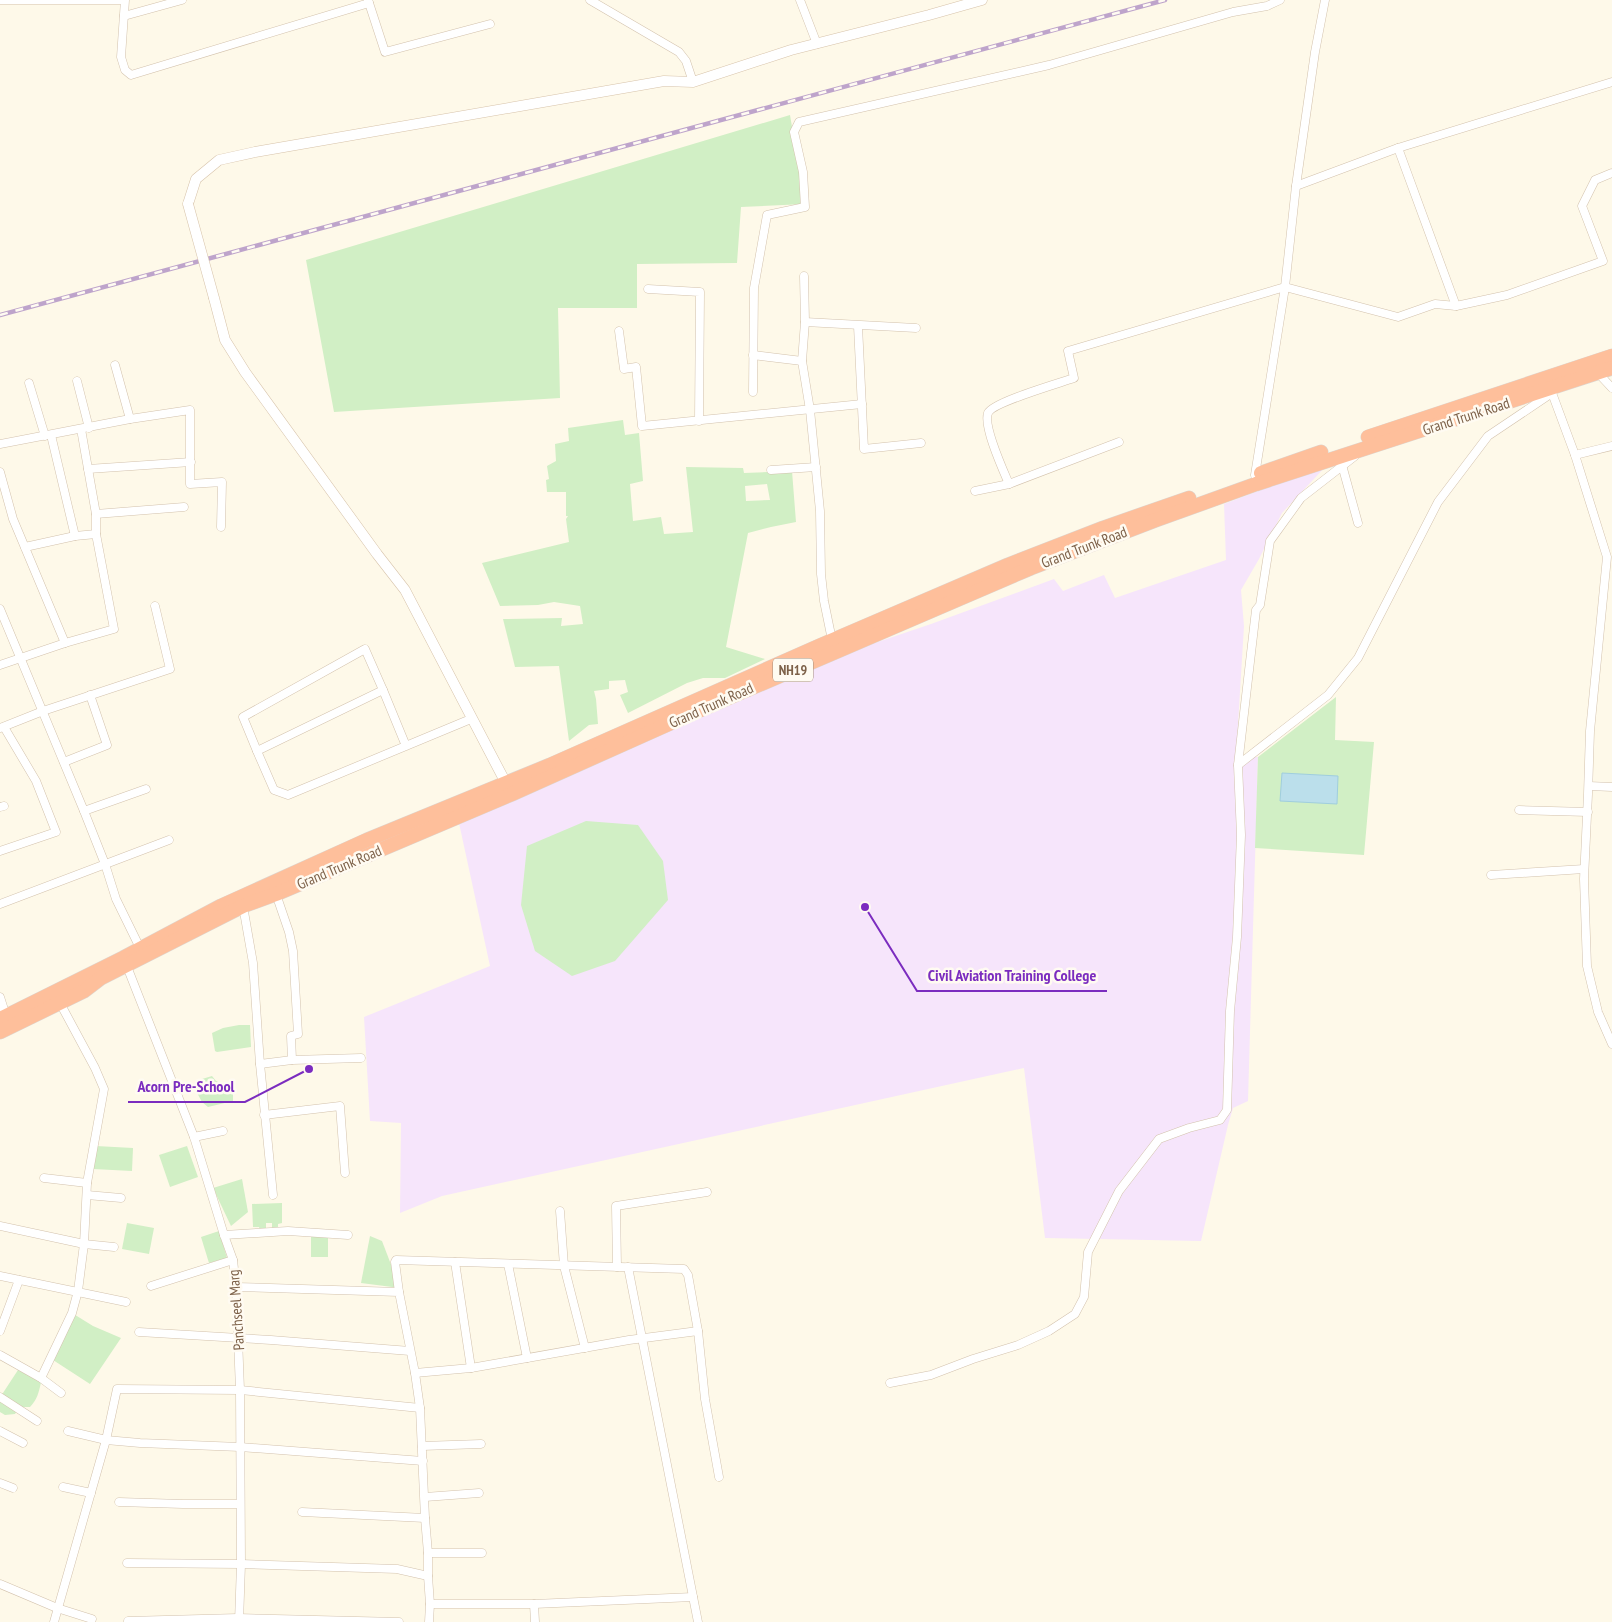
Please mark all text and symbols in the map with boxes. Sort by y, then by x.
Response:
street label: Grand Trunk Road [1420,393,1512,439]
street label: Grand Trunk Road [1038,522,1130,572]
road number: NH19 [773,658,813,682]
street label: Grand Trunk Road [666,678,756,732]
street label: Grand Trunk Road [294,841,384,893]
callout: Civil Aviation Training College [917,960,1107,991]
text: Civil Aviation Training College [928,965,1096,985]
callout: Acorn Pre-School [128,1071,245,1102]
text: Acorn Pre-School [137,1076,235,1096]
street label: Panchseel Marg [224,1269,248,1351]

